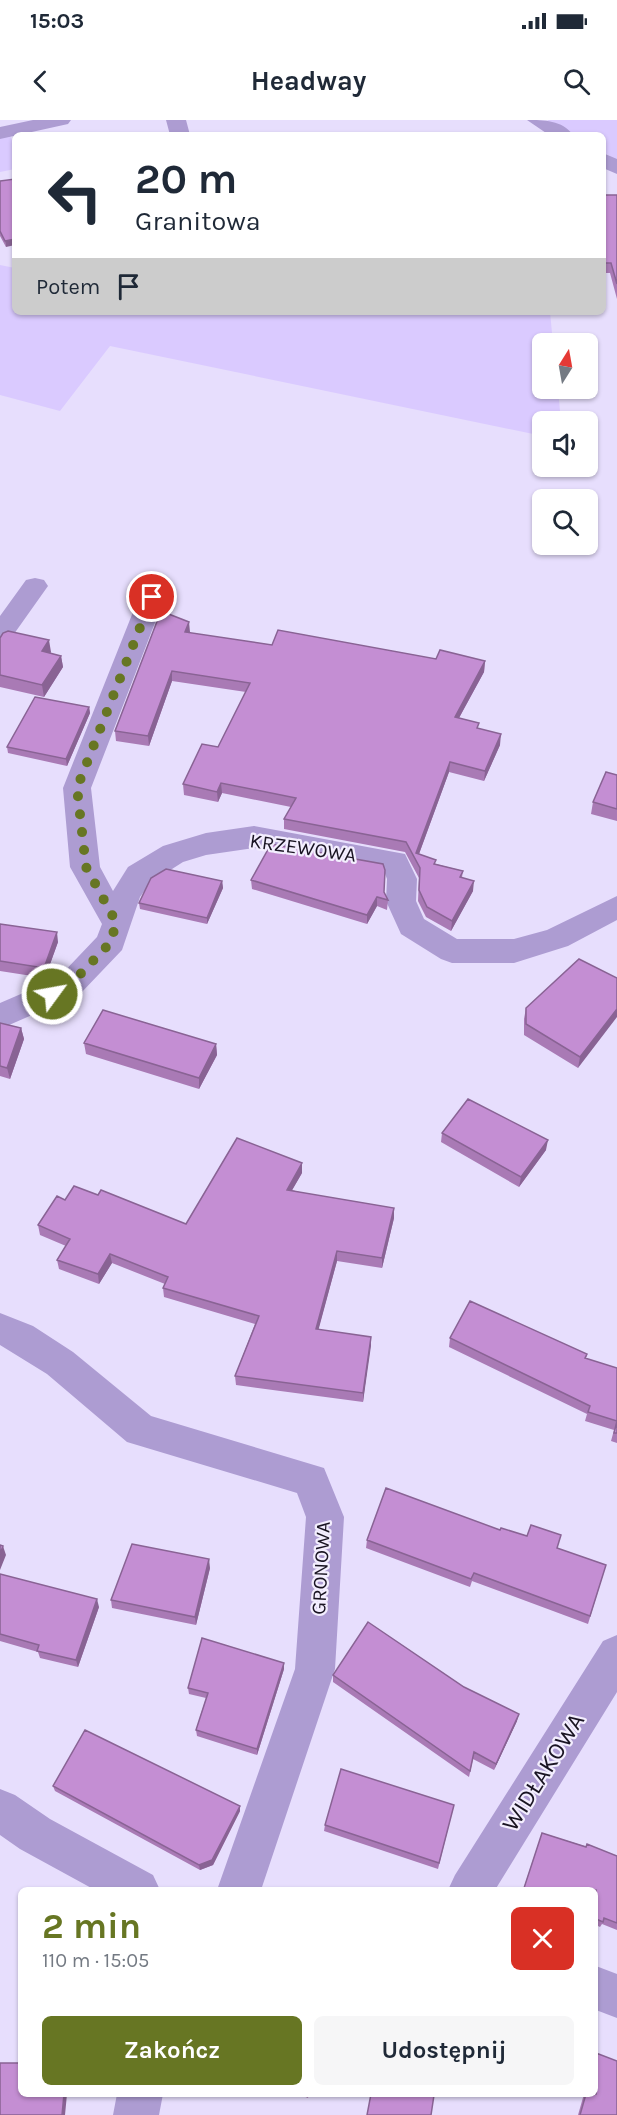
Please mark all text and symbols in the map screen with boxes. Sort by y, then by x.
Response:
text: 15:03 [30,8,84,34]
icon: back [24,65,57,98]
text: Headway [251,65,366,97]
icon: search [560,65,593,98]
text: 20 m [135,154,237,204]
icon: left [36,156,114,234]
text: Granitowa [135,205,261,237]
icon: arrive [112,270,145,303]
text: Potem [36,274,100,300]
north arrow [532,333,598,399]
map controls [532,333,598,555]
button: sound [532,411,598,477]
button: search [532,489,598,555]
pin [126,571,177,622]
icon: arrive [135,580,168,613]
street label: KRZEWOWA [248,829,358,867]
position arrow [20,962,84,1026]
street label: GRONOWA [307,1521,335,1615]
street label: WIDŁAKOWA [496,1708,590,1836]
text: 2 min [42,1905,141,1947]
button: close [511,1907,574,1970]
text: 110 m · 15:05 [42,1949,149,1972]
button: Zakończ [42,2016,302,2085]
button: Udostępnij [314,2016,574,2085]

